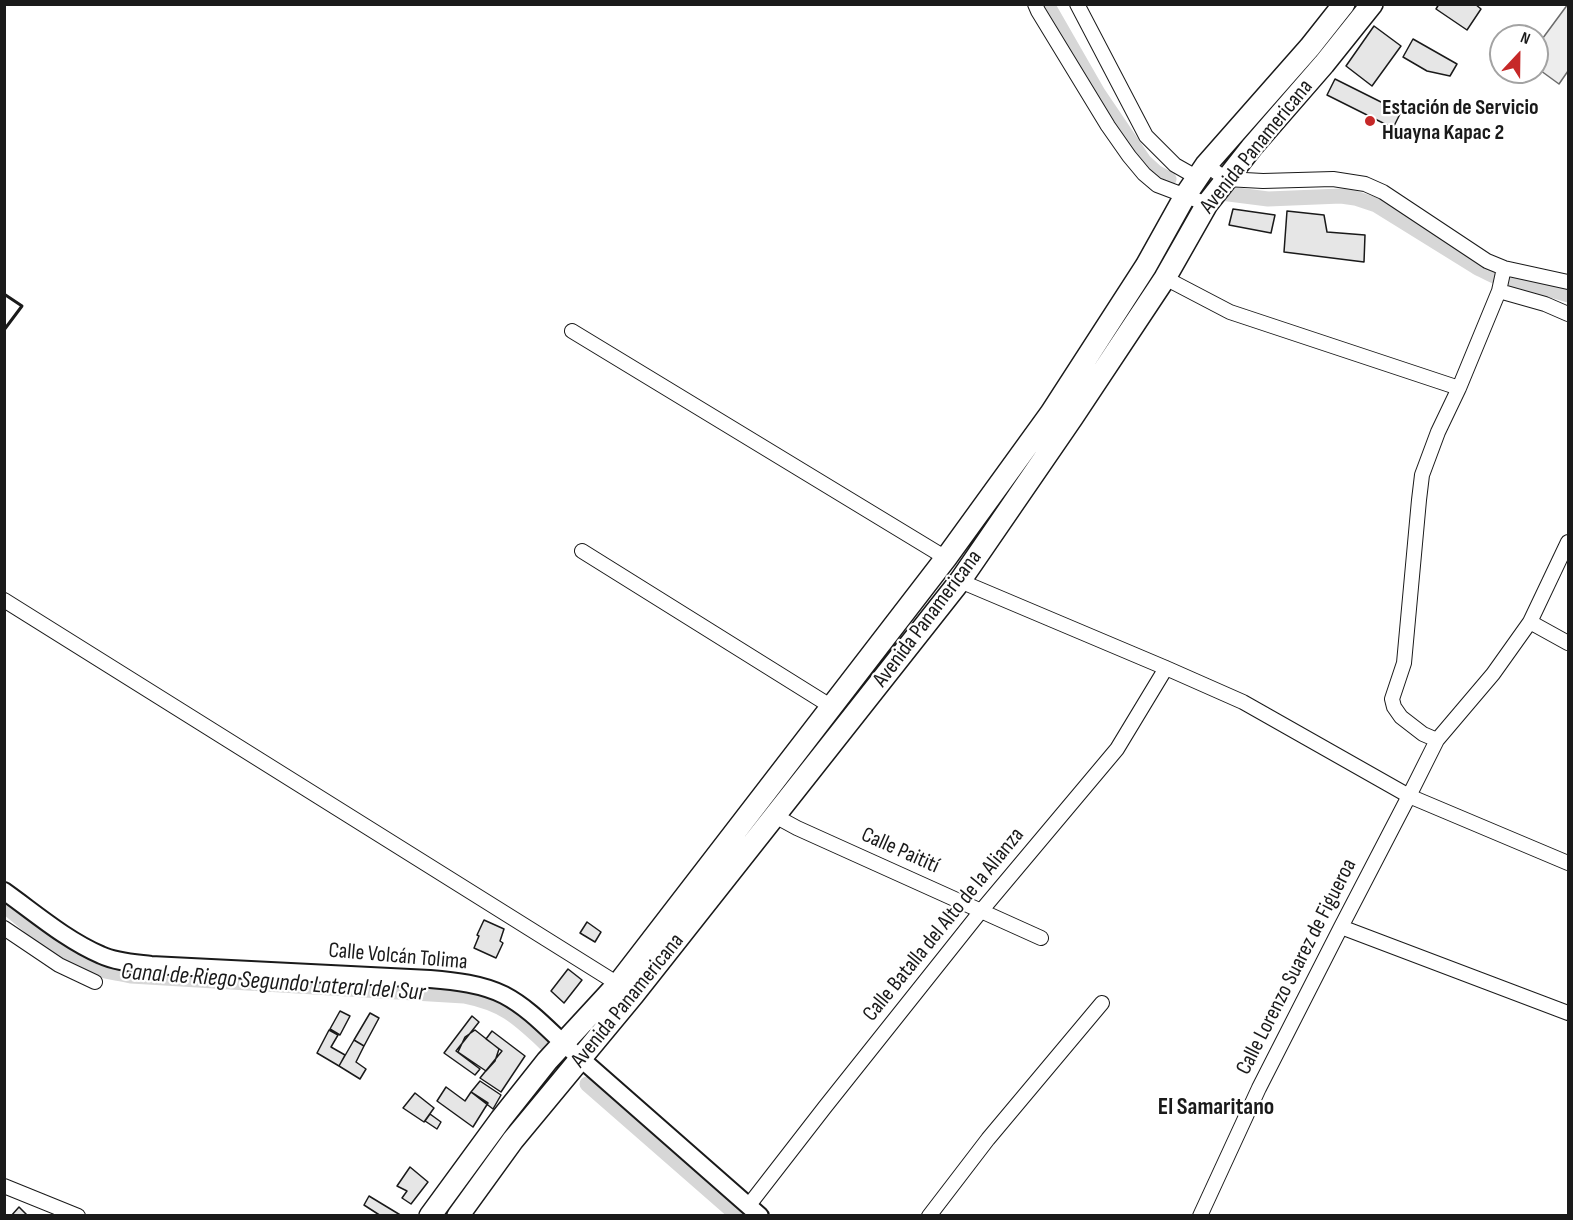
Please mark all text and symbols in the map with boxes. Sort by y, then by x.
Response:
north arrow [1489,24,1549,84]
text: N [1518,28,1533,49]
street label: Avenida Panamericana [1195,75,1319,219]
place label: Estación de Servicio Huayna Kapac 2 [1382,95,1539,146]
marker: Estación de Servicio Huayna Kapac 2 [1363,114,1377,128]
street label: Avenida Panamericana [868,545,988,693]
street label: Calle Paitití [857,822,943,880]
street label: Calle Batalla del Alto de la Alianza [858,823,1030,1027]
street label: Calle Lorenzo Suarez de Figueroa [1231,855,1363,1079]
street label: Avenida Panamericana [566,929,690,1073]
street label: Calle Volcán Tolima [327,938,469,976]
water label: Canal de Riego Segundo Lateral del Sur [120,958,426,1008]
district label: El Samaritano [1158,1094,1274,1122]

